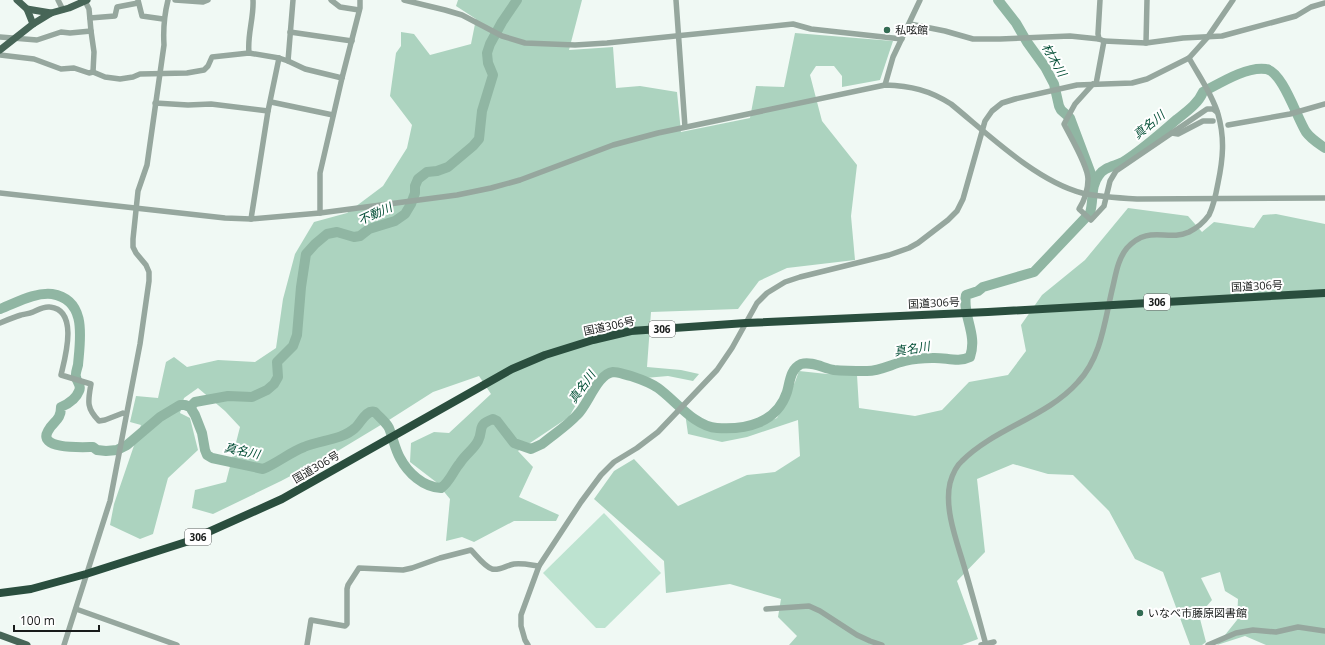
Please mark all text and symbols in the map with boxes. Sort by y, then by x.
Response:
place label: 私呟館 [895,22,928,37]
marker: 私呟館 [882,25,892,35]
water label: 材木川 [1038,40,1072,81]
water label: 真名川 [1129,105,1170,143]
water label: 不動川 [355,198,397,229]
street label: 国道306号 [1231,277,1283,294]
street label: 国道306号 [908,294,960,311]
road number: 306 [1144,294,1170,310]
street label: 国道306号 [582,313,636,338]
road number: 306 [649,321,675,337]
water label: 真名川 [893,337,933,360]
water label: 真名川 [564,366,600,406]
water label: 真名川 [223,438,263,463]
street label: 国道306号 [290,447,342,486]
road number: 306 [185,529,211,545]
place label: いなべ市藤原図書館 [1148,605,1247,620]
scale bar [14,607,99,633]
marker: いなべ市藤原図書館 [1135,608,1145,618]
text: 100 m [20,612,55,629]

